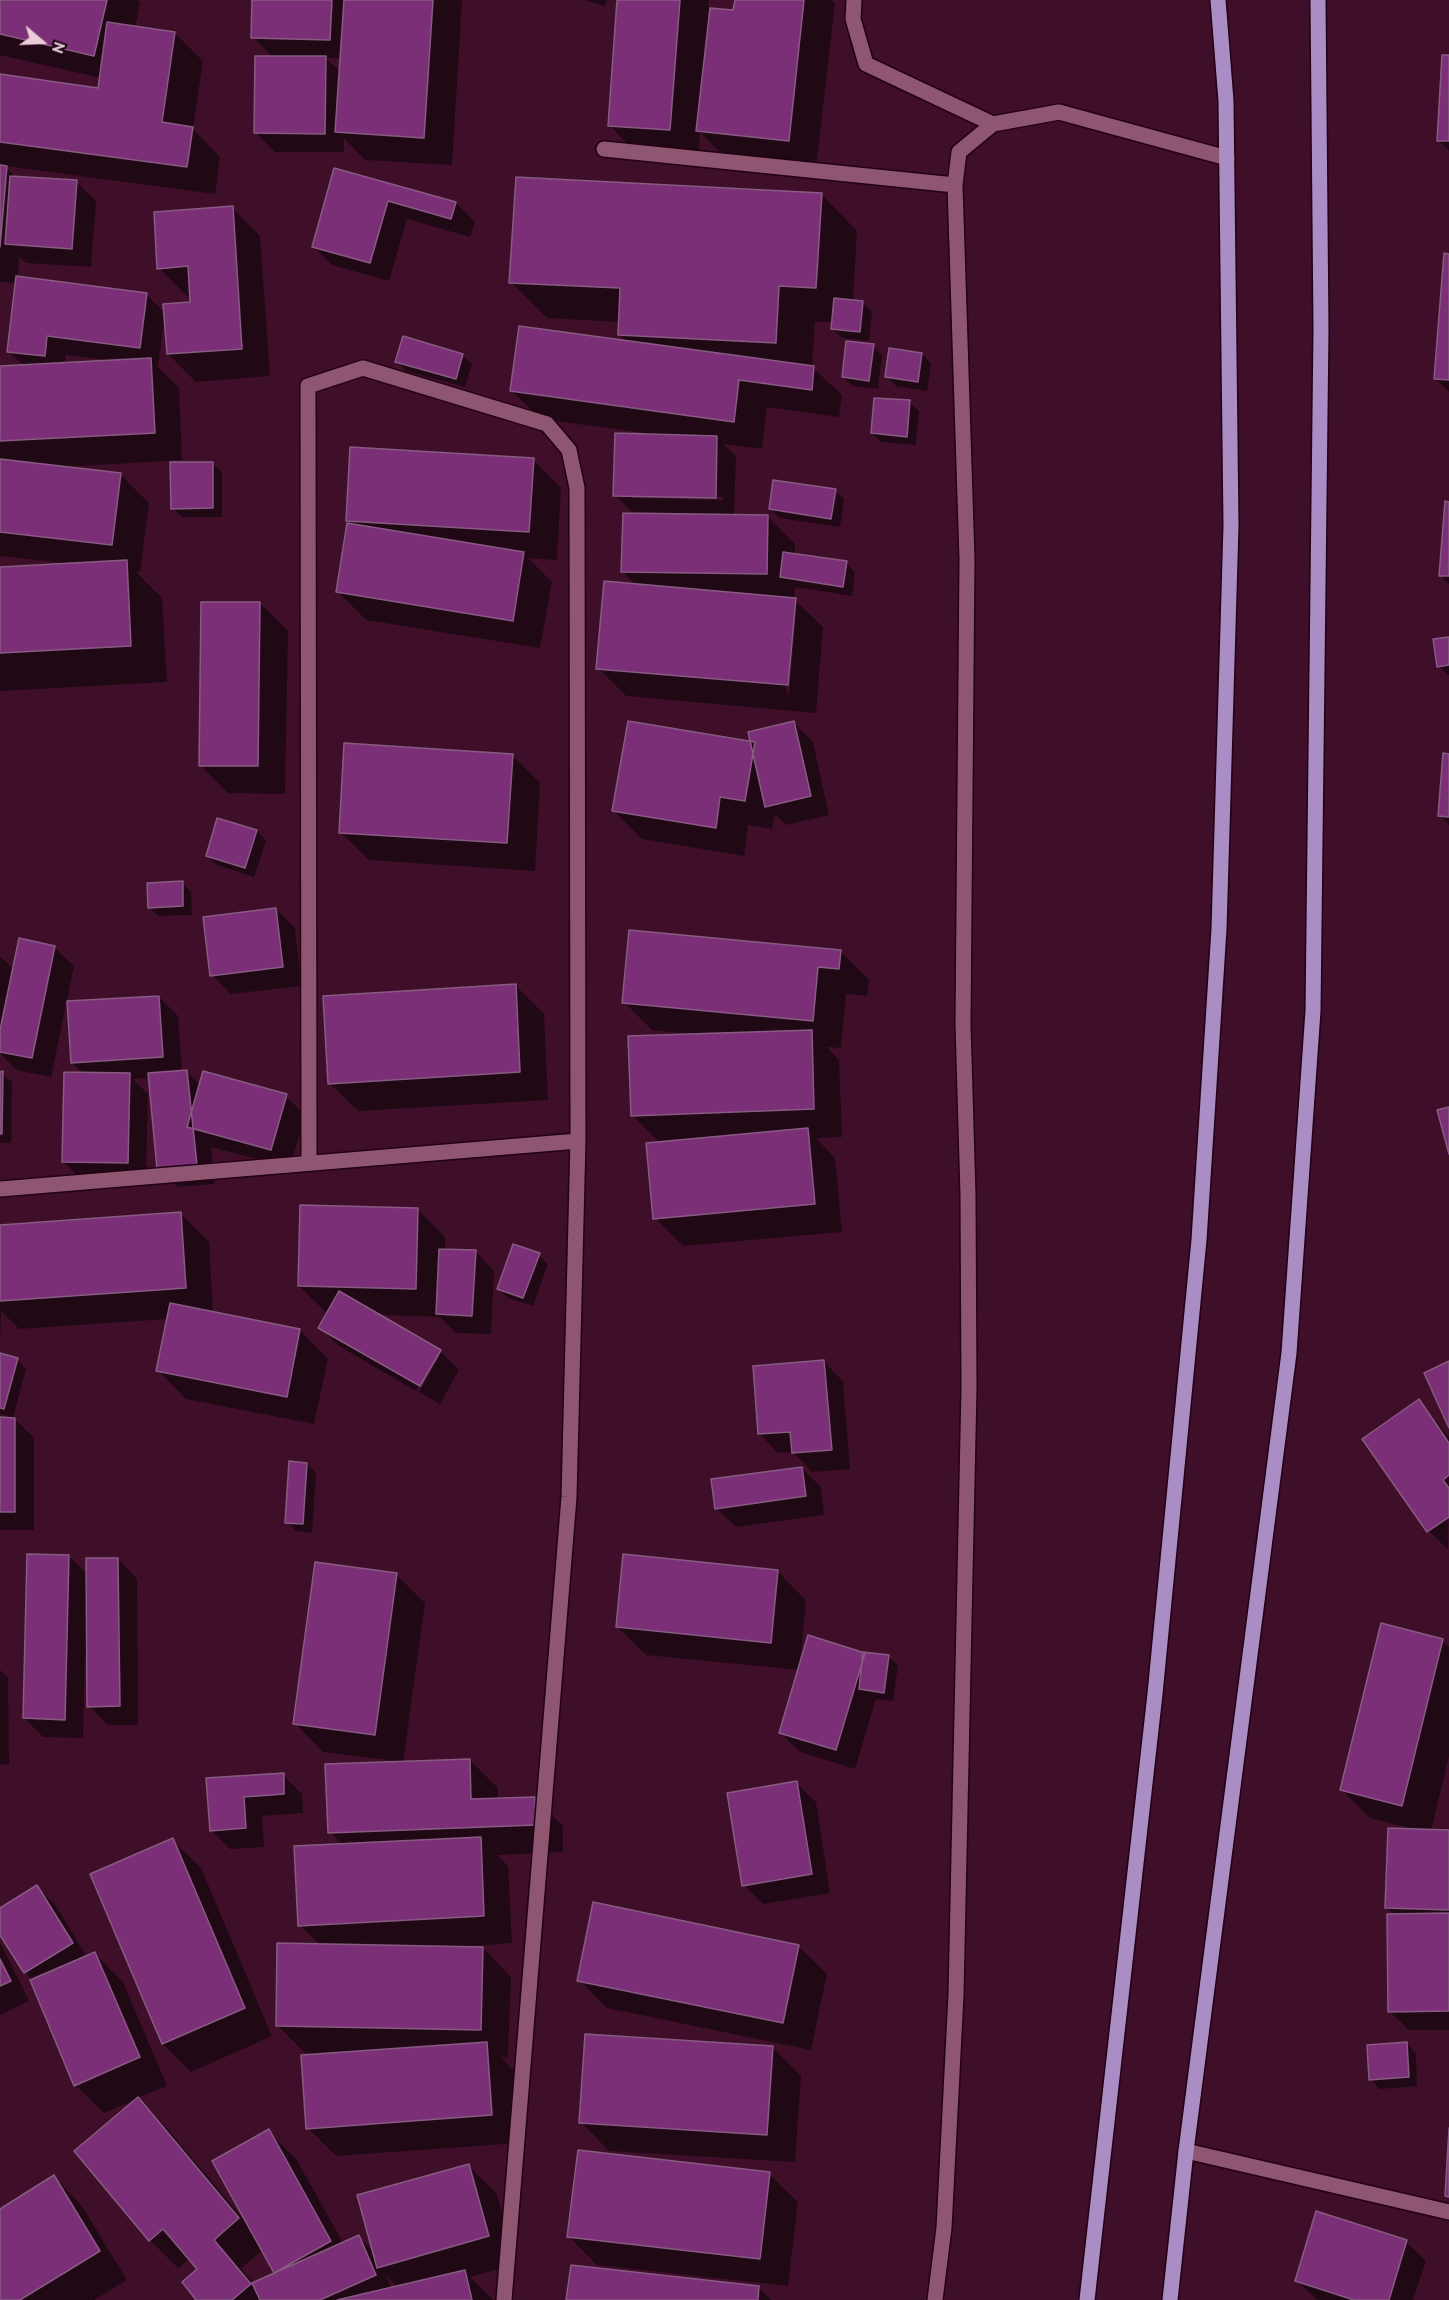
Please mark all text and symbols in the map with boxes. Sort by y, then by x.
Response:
north arrow [12,12,72,72]
text: N [48,40,70,56]

